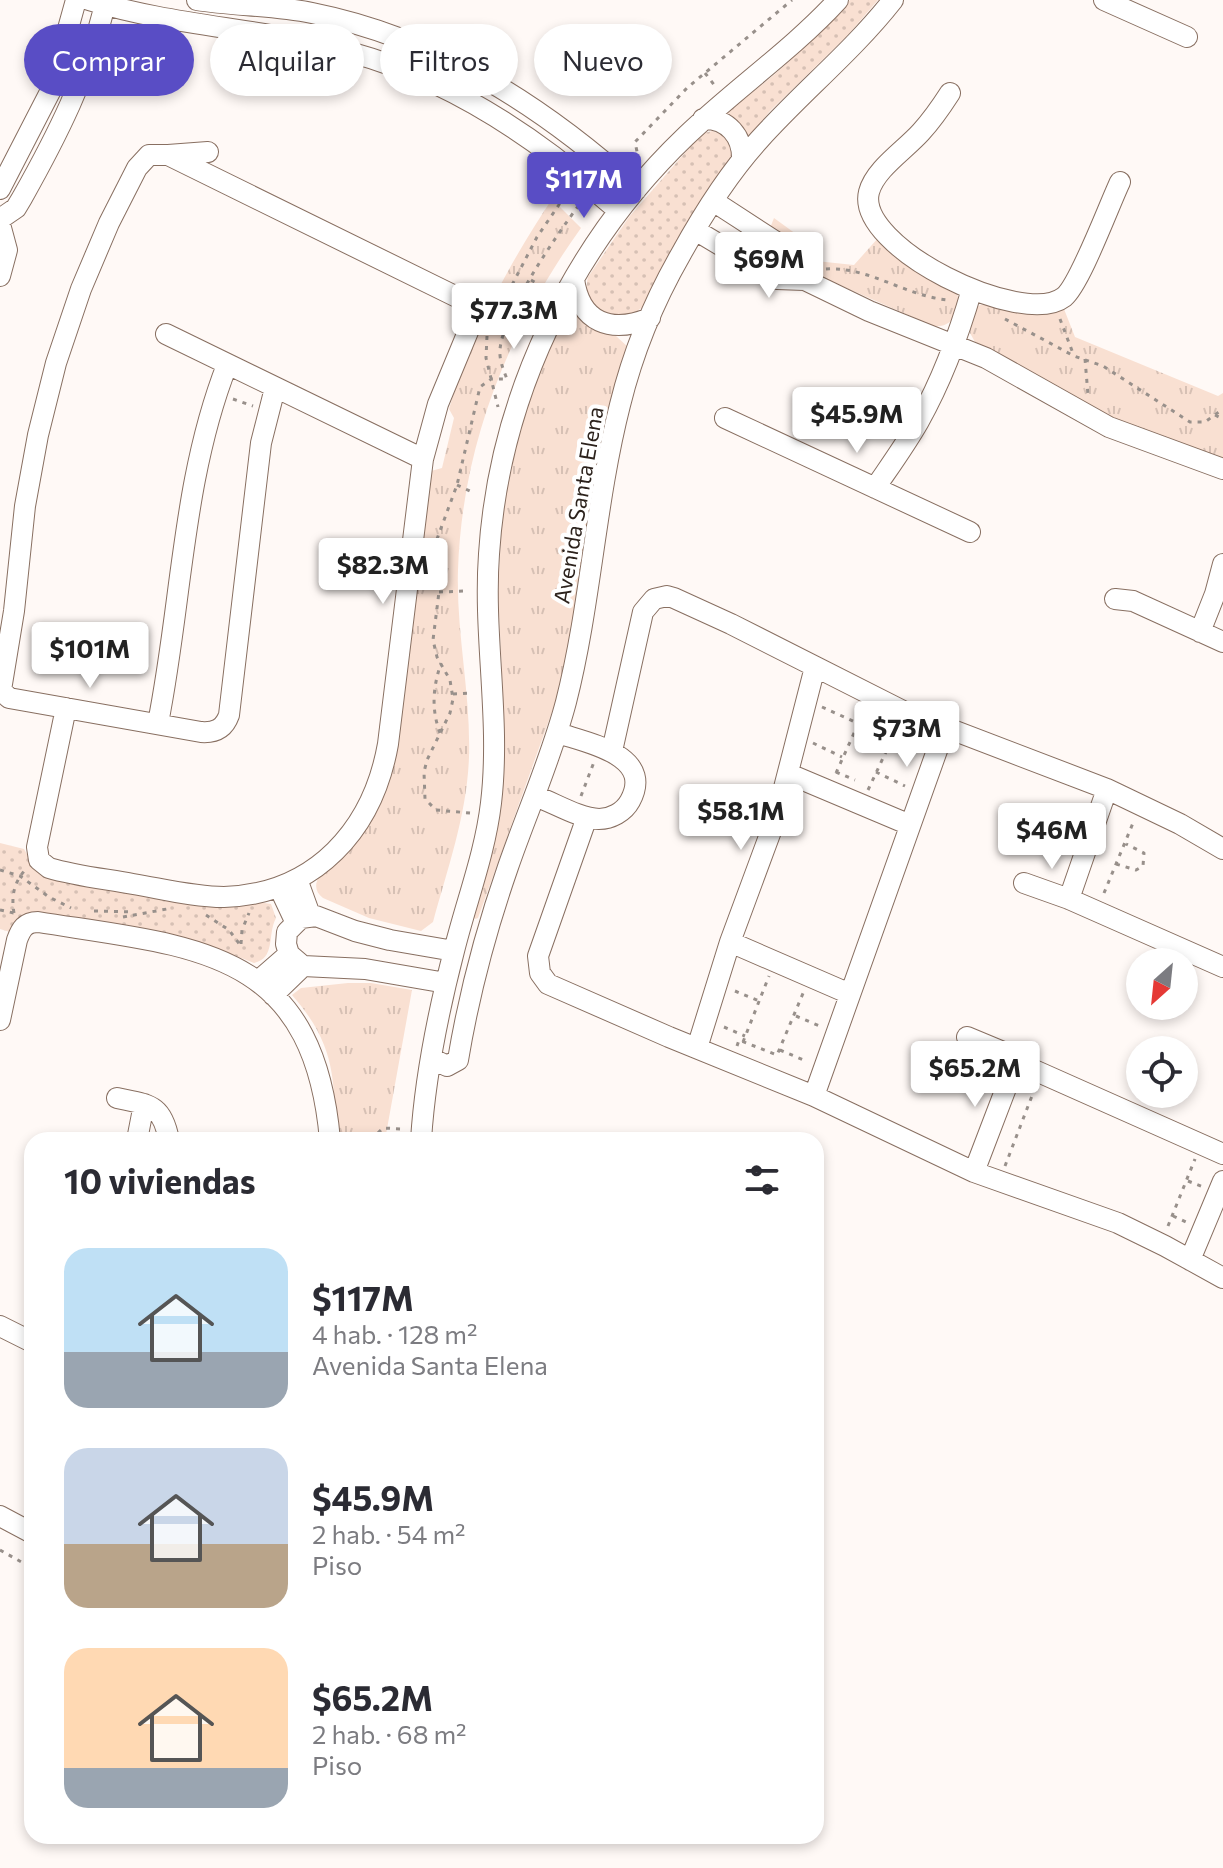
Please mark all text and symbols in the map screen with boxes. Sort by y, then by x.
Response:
chip: Comprar [24,24,194,96]
chip: Alquilar [210,24,364,96]
chip: Filtros [380,24,518,96]
chip: Nuevo [534,24,672,96]
pin: $117M [528,152,640,220]
text: $117M [545,162,623,193]
pin: $69M [722,232,816,300]
text: $69M [733,242,805,273]
pin: $77.3M [449,283,579,351]
text: $77.3M [470,293,558,324]
pin: $45.9M [792,387,922,455]
text: $45.9M [810,397,904,428]
street label: Avenida Santa Elena [547,404,609,606]
pin: $82.3M [318,538,448,606]
text: $82.3M [337,548,429,579]
pin: $101M [34,622,146,690]
text: $101M [50,632,130,663]
pin: $73M [860,701,954,769]
text: $73M [872,711,942,742]
pin: $58.1M [676,784,806,852]
text: $58.1M [697,794,785,825]
pin: $46M [1005,803,1099,871]
text: $46M [1016,813,1088,844]
north arrow [1126,948,1198,1020]
map controls [1126,948,1198,1108]
button: locate [1126,1036,1198,1108]
pin: $65.2M [910,1041,1040,1109]
text: $65.2M [929,1051,1021,1082]
icon: filters [740,1158,784,1202]
text: 10 viviendas [64,1159,256,1201]
text: $117M [312,1276,414,1318]
icon: home [128,1280,224,1376]
text: 4 hab. · 128 m² [312,1318,477,1349]
text: Avenida Santa Elena [312,1349,548,1380]
text: $45.9M [312,1476,434,1518]
icon: home [128,1480,224,1576]
text: 2 hab. · 54 m² [312,1518,466,1549]
text: Piso [312,1549,362,1580]
text: $65.2M [312,1676,433,1718]
icon: home [128,1680,224,1776]
text: 2 hab. · 68 m² [312,1718,467,1749]
text: Piso [312,1749,362,1780]

